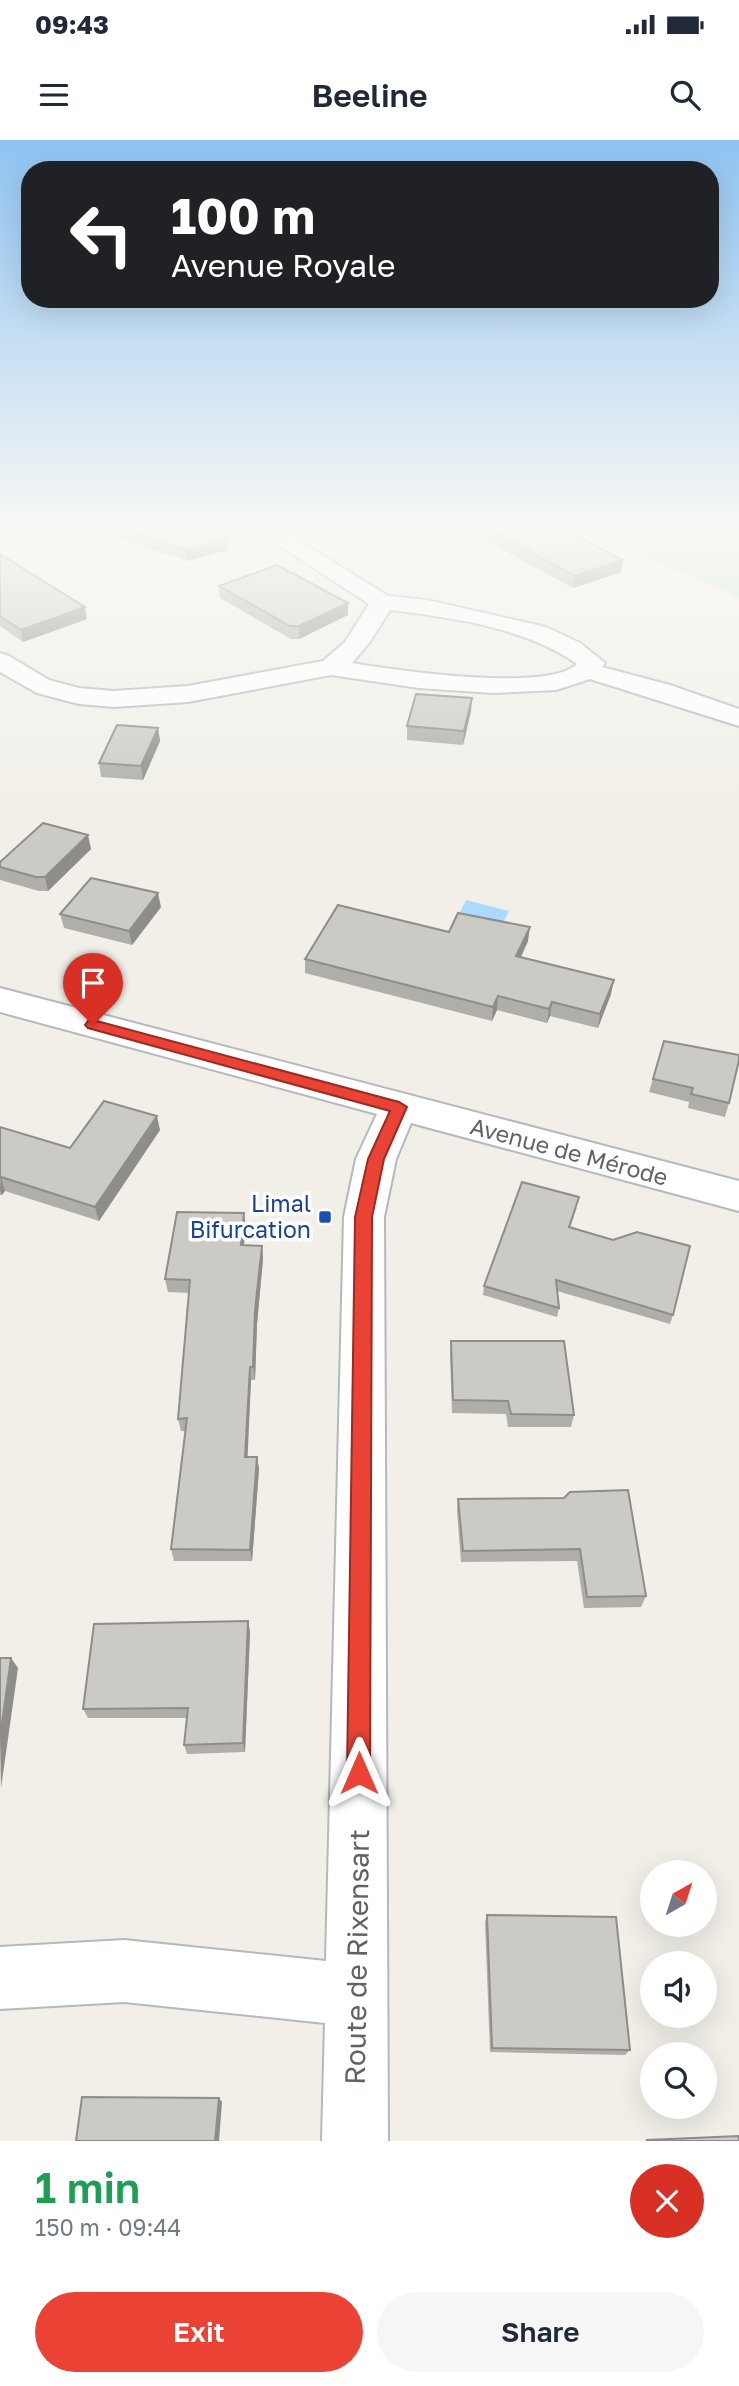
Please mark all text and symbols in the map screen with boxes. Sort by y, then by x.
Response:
text: 09:43 [35,9,109,40]
icon: menu [35,76,73,114]
text: Beeline [311,76,428,114]
icon: search [666,76,704,114]
text: 100 m [171,186,315,245]
icon: left [56,189,147,280]
text: Avenue Royale [171,246,395,284]
pin [63,953,123,1025]
icon: arrive [74,964,112,1002]
street label: Avenue de Mérode [467,1111,671,1191]
place label: Limal Bifurcation [190,1189,311,1243]
marker: Limal Bifurcation [317,1209,333,1225]
position arrow [322,1736,396,1810]
street label: Route de Rixensart [338,1829,375,2085]
north arrow [640,1860,718,1937]
map controls [640,1860,717,2119]
button: sound [640,1951,717,2028]
button: search [640,2042,717,2119]
text: 1 min [35,2162,140,2212]
button: close [630,2164,704,2238]
text: 150 m · 09:44 [35,2213,181,2241]
button: Exit [35,2292,363,2372]
button: Share [377,2292,704,2372]

